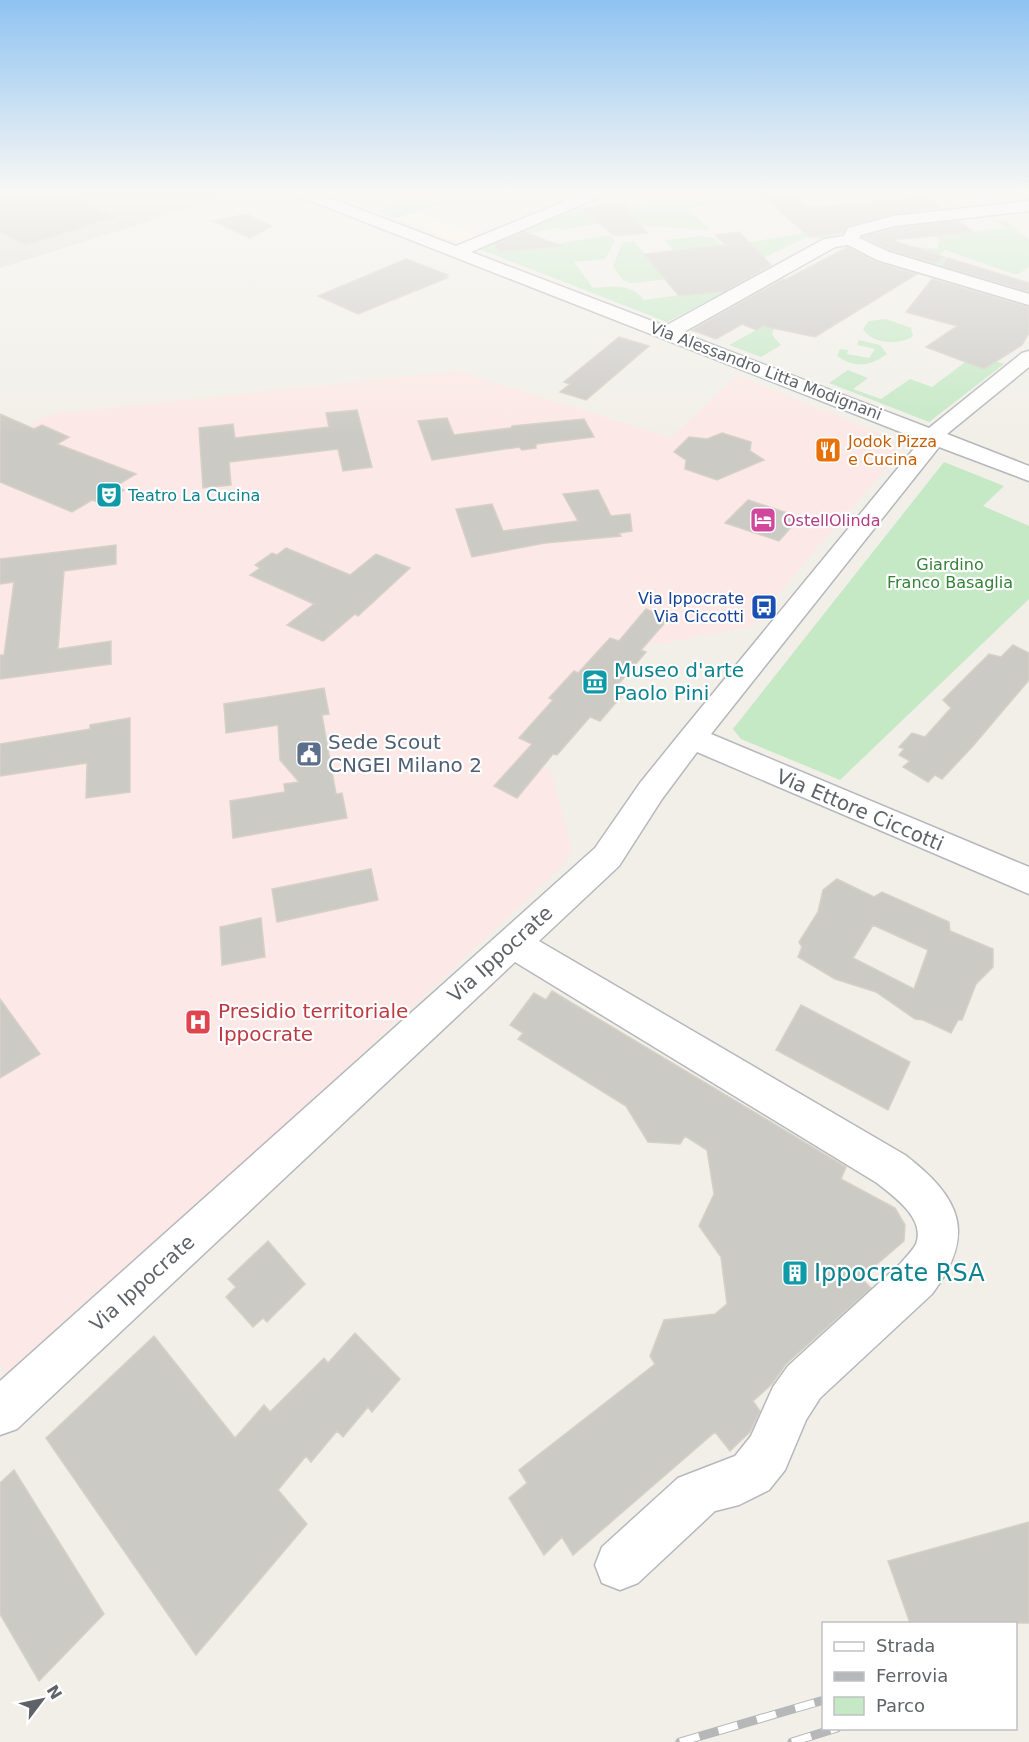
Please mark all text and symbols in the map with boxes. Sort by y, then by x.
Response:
street label: Via Alessandro Litta Modignani [647,318,885,424]
place label: Jodok Pizza e Cucina [847,432,937,469]
restaurant icon: Jodok Pizza e Cucina [813,435,843,465]
theatre icon: Teatro La Cucina [94,480,124,510]
place label: Teatro La Cucina [127,486,260,505]
hotel icon: OstellOlinda [748,505,778,535]
place label: OstellOlinda [783,511,881,530]
park label: Giardino Franco Basaglia [887,555,1013,592]
place label: Via Ippocrate Via Ciccotti [638,589,744,626]
bus stop icon: Via Ippocrate Via Ciccotti [749,592,779,622]
place label: Museo d'arte Paolo Pini [614,658,744,705]
museum icon: Museo d'arte Paolo Pini [580,667,610,697]
place label: Sede Scout CNGEI Milano 2 [328,730,482,777]
public building icon: Sede Scout CNGEI Milano 2 [294,739,324,769]
street label: Via Ettore Ciccotti [773,764,947,856]
street label: Via Ippocrate [443,901,557,1007]
place label: Presidio territoriale Ippocrate [218,999,408,1046]
hospital icon: Presidio territoriale Ippocrate [183,1007,213,1037]
street label: Via Ippocrate [85,1230,199,1336]
building icon: Ippocrate RSA [780,1258,810,1288]
place label: Ippocrate RSA [814,1259,985,1287]
legend [822,1622,1017,1730]
text: Strada [876,1635,935,1656]
text: Ferrovia [876,1665,948,1686]
north arrow [12,1670,72,1730]
text: N [43,1682,66,1703]
text: Parco [876,1695,925,1716]

